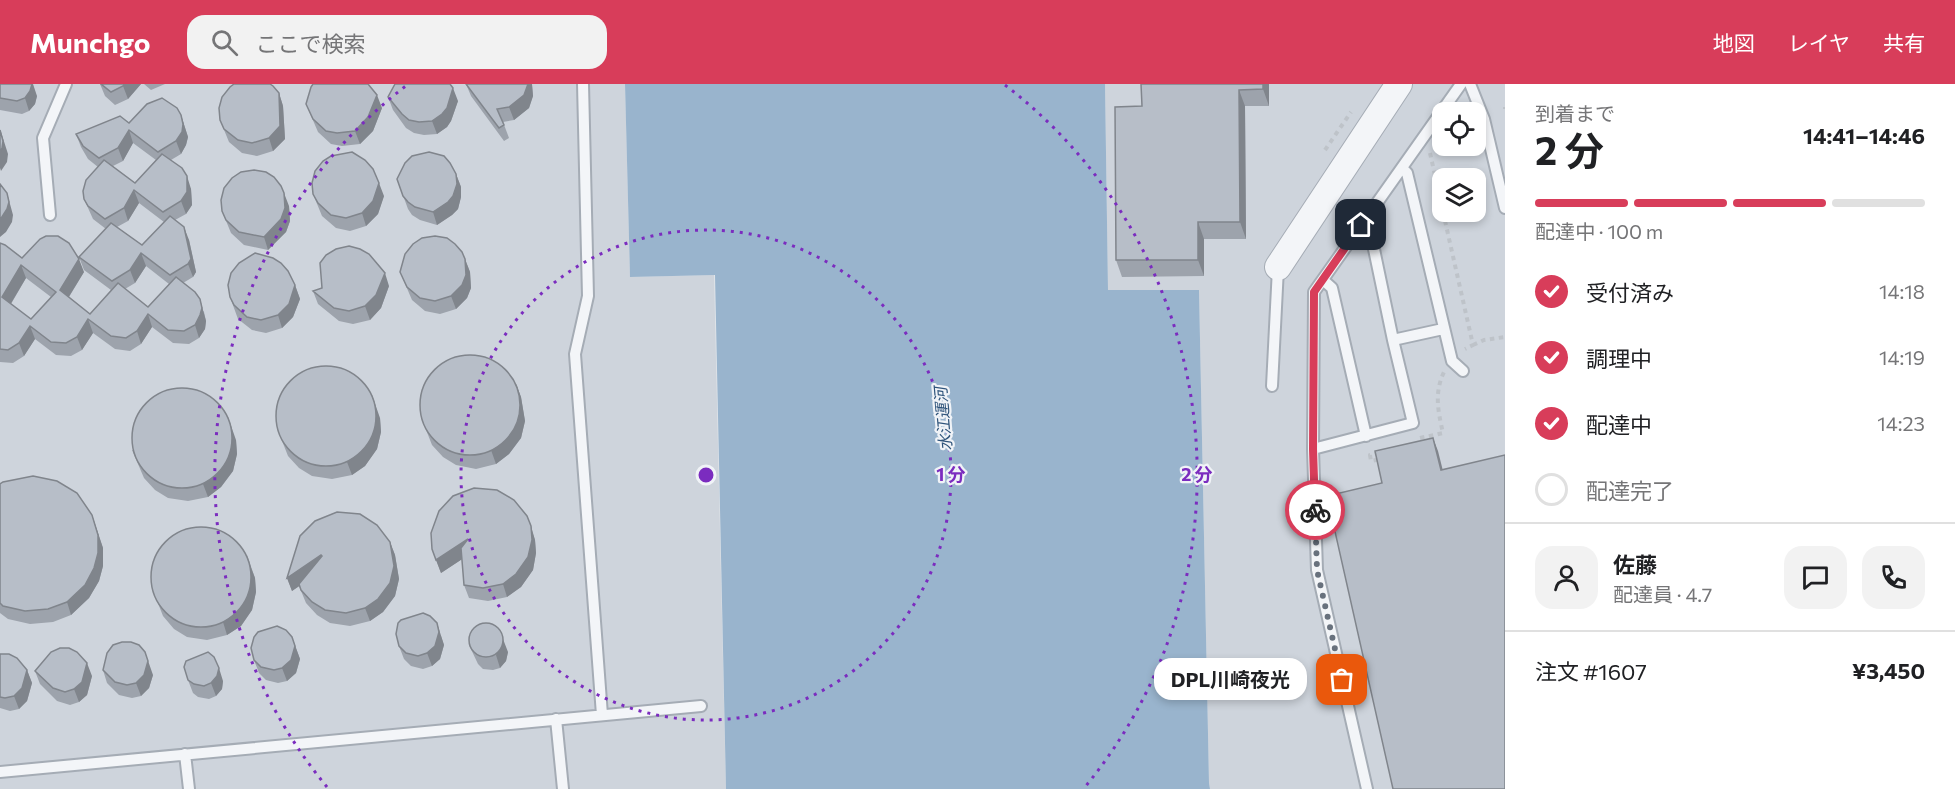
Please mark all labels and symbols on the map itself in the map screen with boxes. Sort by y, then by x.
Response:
pin [1335,199,1386,250]
water label: 水江運河 [930,383,955,452]
text: 1 分 [936,463,966,485]
text: 2 分 [1181,463,1213,485]
centre of rings [696,465,716,485]
courier [1285,480,1345,540]
pin [1316,654,1367,705]
callout: DPL川崎夜光 [1153,659,1306,701]

